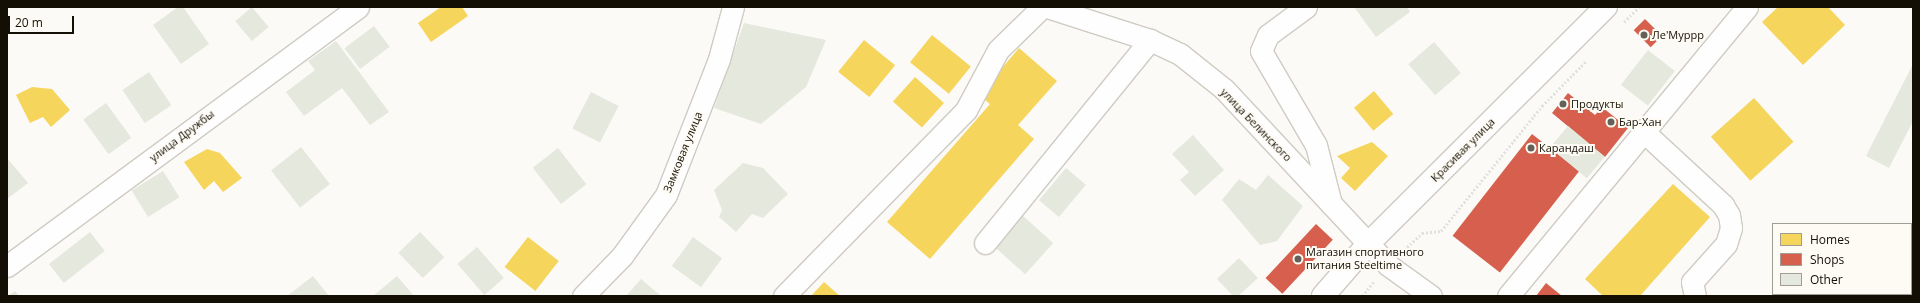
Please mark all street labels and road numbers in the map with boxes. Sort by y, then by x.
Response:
street label: улица Белинского [1218,86,1294,164]
street label: улица Дружбы [147,107,217,165]
street label: Замковая улица [661,110,705,194]
street label: Красивая улица [1428,115,1498,185]

